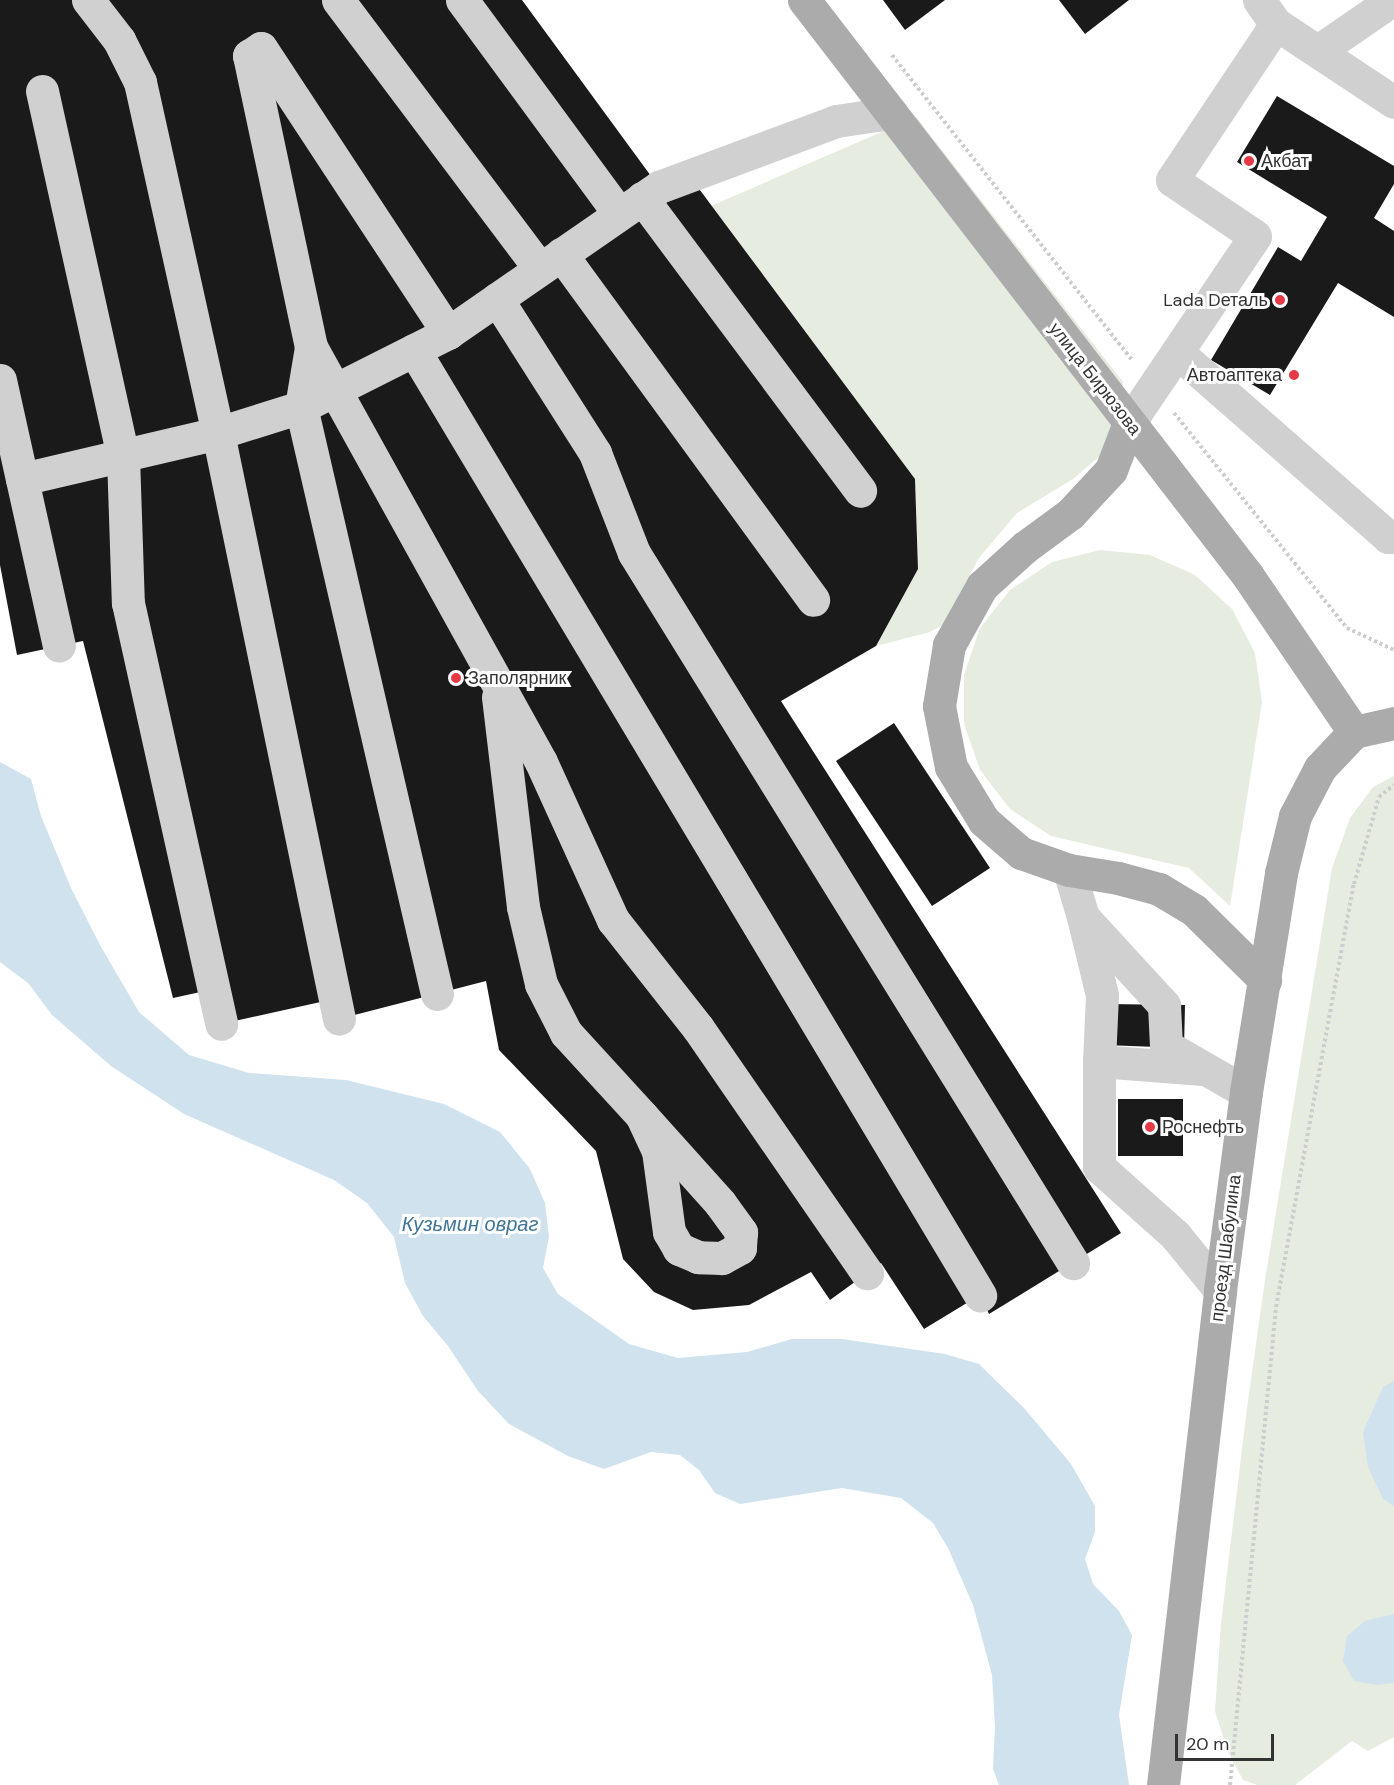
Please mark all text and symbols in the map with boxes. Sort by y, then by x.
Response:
place label: Акбат [1261,150,1309,172]
marker: Акбат [1242,154,1256,168]
place label: Lada Dеталь [1163,289,1268,311]
marker: Lada Dеталь [1273,293,1287,307]
street label: улица Бирюзова [1044,318,1146,440]
place label: Автоаптека [1187,364,1282,386]
marker: Автоаптека [1287,368,1301,382]
place label: Заполярник [468,667,566,689]
marker: Заполярник [449,671,463,685]
place label: Роснефть [1162,1116,1244,1138]
marker: Роснефть [1143,1120,1157,1134]
street label: проезд Шабулина [1206,1173,1246,1323]
water label: Кузьмин овраг [402,1212,538,1236]
scale bar [1178,1722,1277,1760]
text: 20 m [1186,1732,1229,1756]

